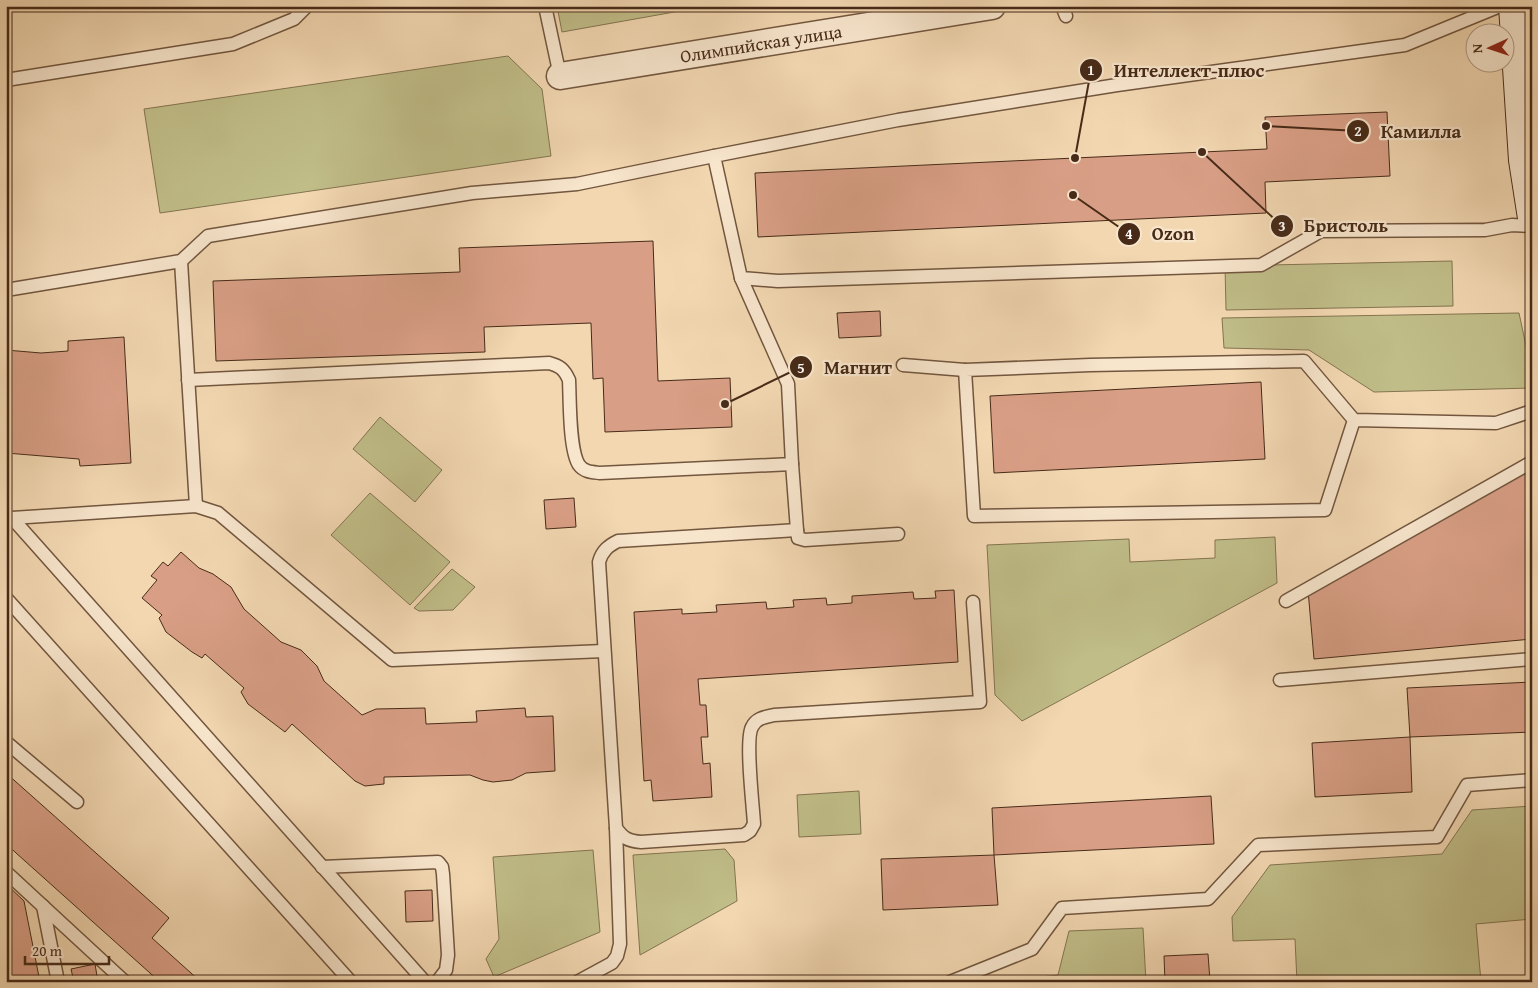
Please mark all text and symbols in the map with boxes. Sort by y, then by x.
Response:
street label: Олимпийская улица [678,17,844,70]
north arrow [1466,22,1516,72]
text: N [1467,43,1487,54]
callout: Интеллект-плюс [1078,53,1274,87]
text: Интеллект-плюс [1114,56,1264,84]
text: 1 [1087,59,1095,80]
callout: Камилла [1346,114,1471,148]
text: Камилла [1381,117,1462,145]
text: 2 [1354,120,1362,141]
callout: Бристоль [1269,209,1398,243]
text: Бристоль [1304,211,1388,239]
text: 3 [1278,215,1286,236]
callout: Ozon [1117,217,1204,251]
text: Ozon [1152,219,1195,247]
text: 4 [1125,223,1133,244]
callout: Магнит [789,350,902,384]
text: Магнит [824,353,893,381]
text: 5 [797,357,805,378]
scale bar [25,933,109,965]
text: 20 m [32,940,63,961]

